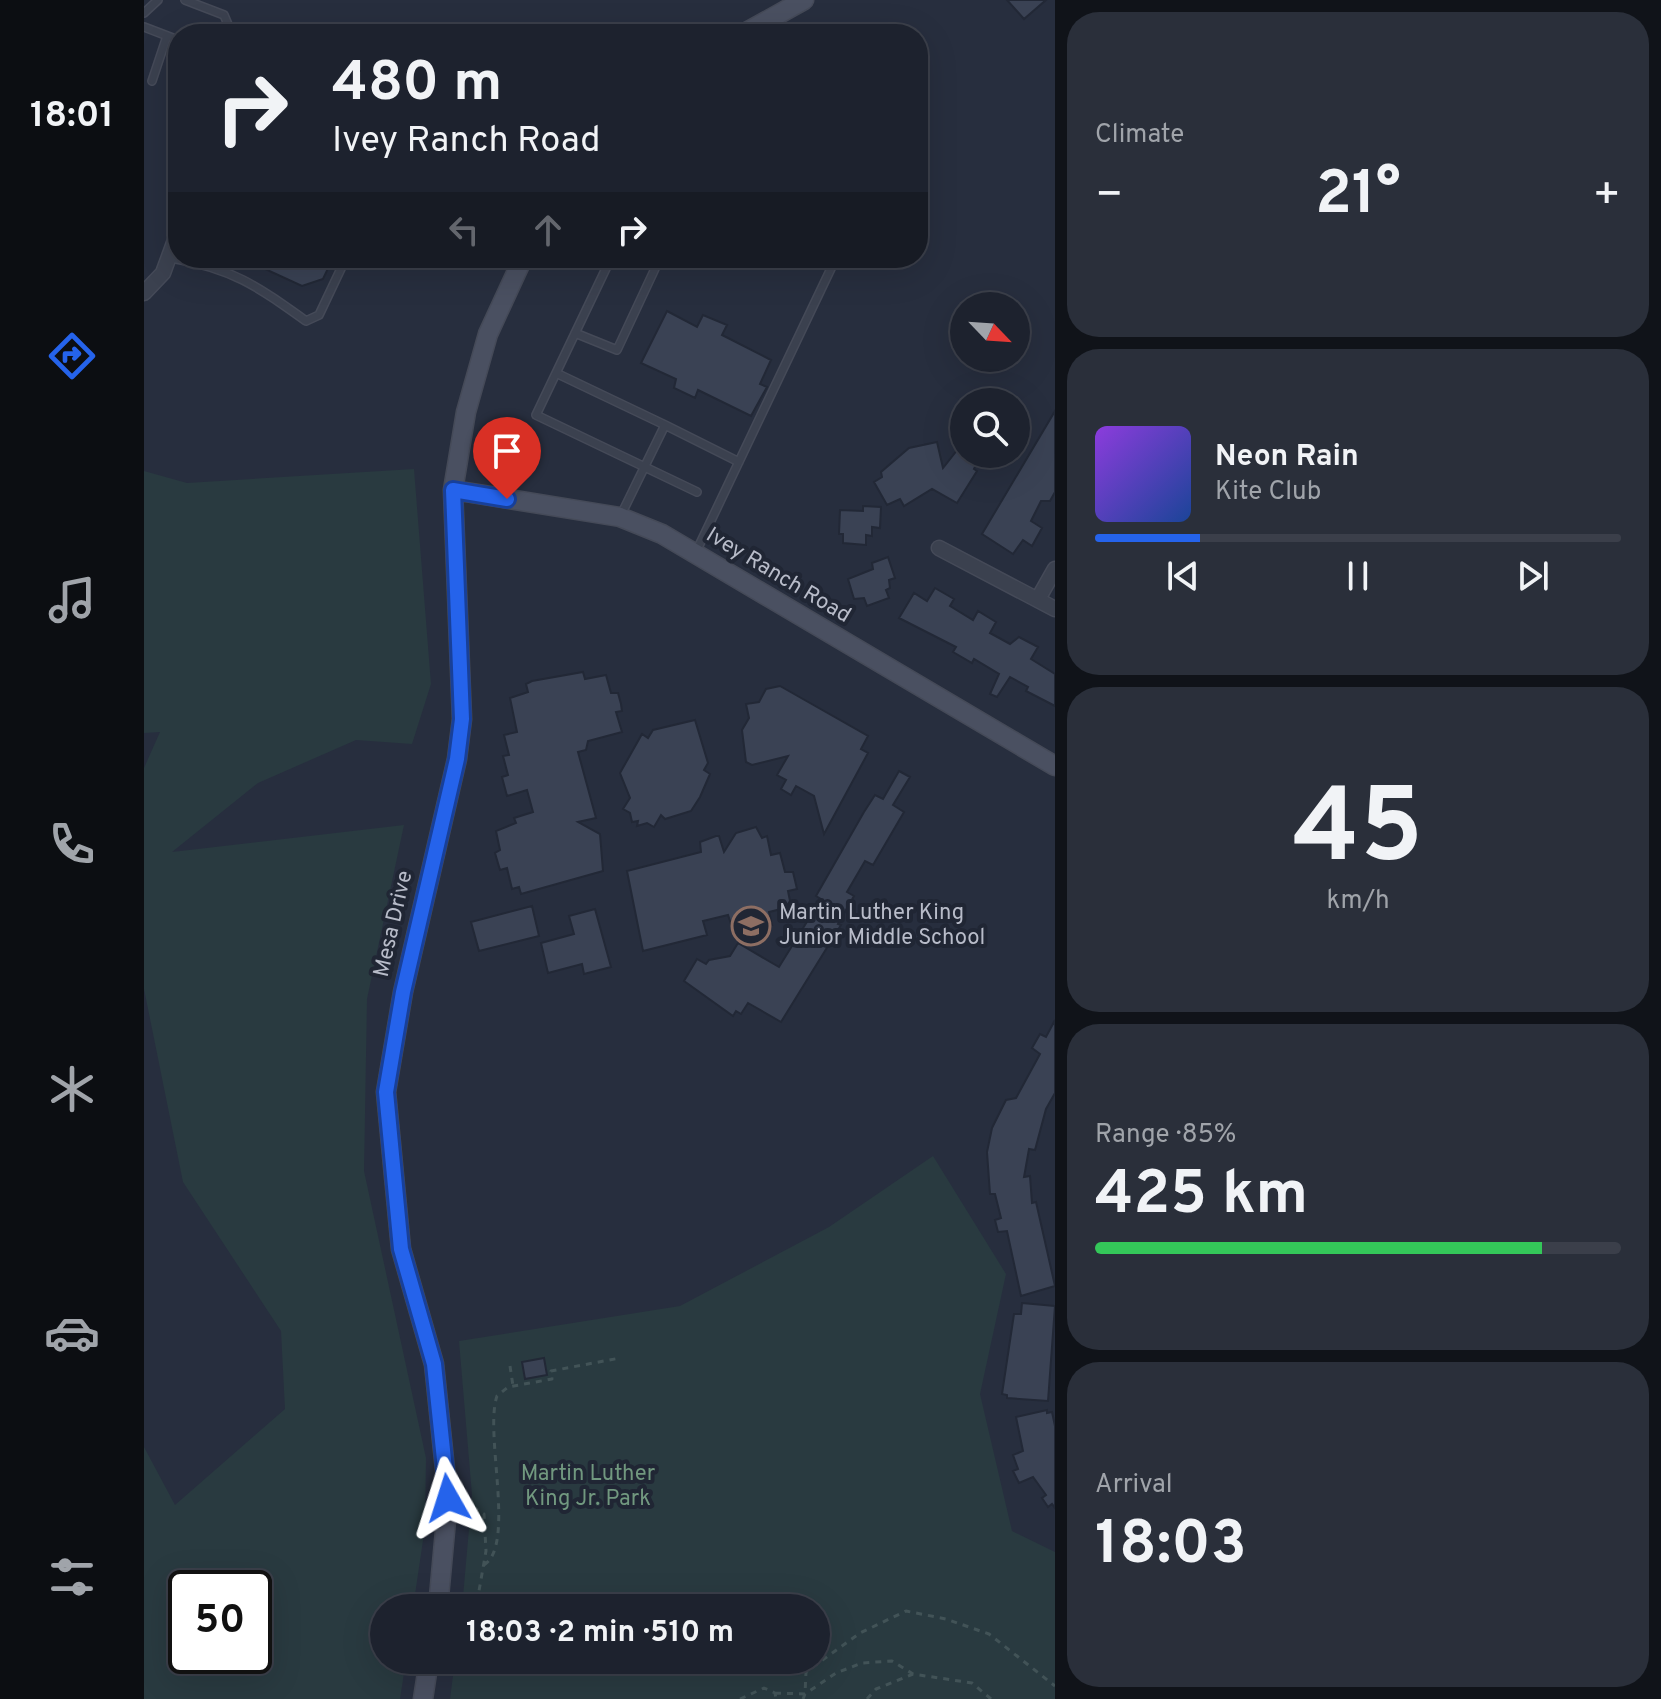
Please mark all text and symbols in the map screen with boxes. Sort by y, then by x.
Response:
text: 480 m [332,50,502,120]
icon: right [200,56,304,160]
text: 18:01 [30,94,114,140]
text: Ivey Ranch Road [332,119,600,165]
text: Climate [1095,119,1184,152]
text: 21° [1315,159,1401,235]
text: − [1095,169,1123,225]
text: + [1593,169,1621,225]
icon: left [442,208,486,252]
icon: ahead [526,208,570,252]
icon: right [610,208,654,252]
north arrow [950,292,1030,372]
map controls [950,292,1030,468]
icon: directions [44,328,100,384]
button: search [950,388,1030,468]
pin [473,417,541,499]
icon: arrive [485,429,529,473]
text: Neon Rain [1215,439,1359,476]
text: Kite Club [1215,476,1321,509]
street label: Ivey Ranch Road [701,522,855,630]
icon: previous [1161,554,1205,598]
icon: pause [1336,554,1380,598]
icon: next [1511,554,1555,598]
icon: music [44,572,100,628]
text: 45 [1293,767,1423,899]
icon: phone [44,816,100,872]
street label: Mesa Drive [369,868,419,980]
text: km/h [1326,885,1390,918]
place label: Martin Luther King Junior Middle School [779,900,985,952]
school or university icon: Martin Luther King Junior Middle School [730,905,772,947]
icon: climate [44,1061,100,1117]
text: Range · 85% [1095,1119,1236,1152]
text: 425 km [1095,1159,1308,1235]
icon: car [44,1305,100,1361]
position arrow [406,1456,490,1540]
park label: Martin Luther King Jr. Park [521,1461,656,1513]
text: Arrival [1095,1469,1173,1502]
text: 18:03 [1095,1509,1247,1585]
icon: filters [44,1549,100,1605]
speed limit sign: 50 [168,1570,272,1674]
text: 18:03 · 2 min · 510 m [466,1615,734,1652]

